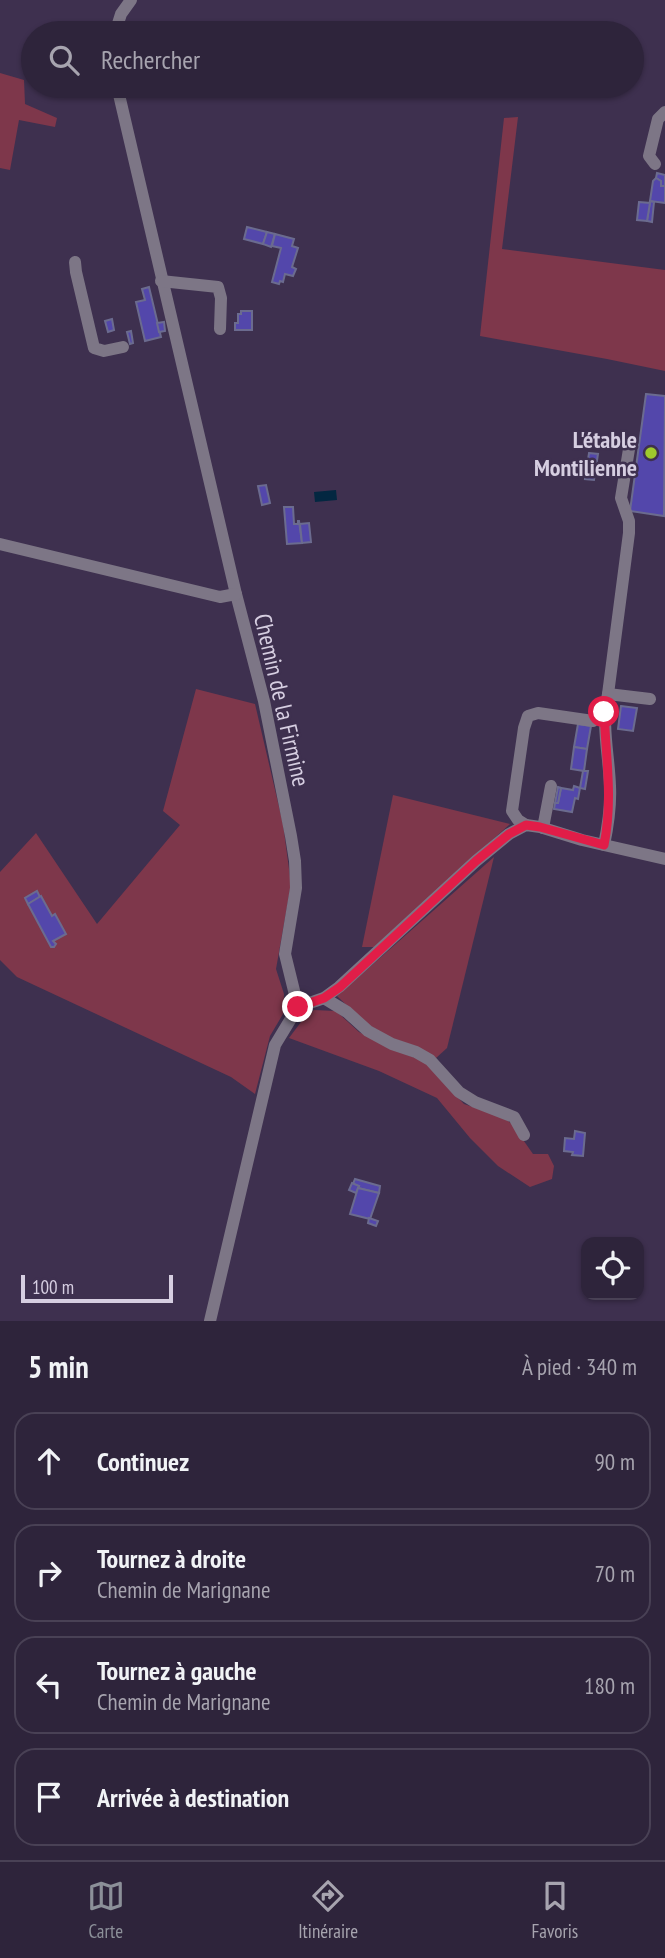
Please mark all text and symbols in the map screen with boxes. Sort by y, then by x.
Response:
search box [21,21,644,98]
icon: search [45,41,83,79]
text: Rechercher [101,43,200,76]
place label: L'étable Montilienne [534,424,637,483]
marker: L'étable Montilienne [643,445,659,461]
street label: Chemin de la Firmine [247,610,317,790]
route start [588,696,619,727]
route end [282,991,313,1022]
map controls [581,1237,644,1300]
button: locate [581,1237,644,1300]
scale bar [21,1272,173,1304]
text: 100 m [32,1275,74,1299]
text: 5 min [28,1347,89,1386]
text: À pied · 340 m [522,1352,637,1381]
icon: ahead [30,1442,68,1480]
text: Continuez [97,1445,189,1478]
text: 90 m [594,1447,635,1476]
text: Tournez à droite [97,1542,246,1575]
icon: right [30,1554,68,1592]
text: 70 m [594,1559,635,1588]
text: Chemin de Marignane [97,1575,270,1604]
text: Tournez à gauche [97,1654,257,1687]
icon: left [30,1666,68,1704]
text: 180 m [584,1671,635,1700]
text: Chemin de Marignane [97,1687,270,1716]
icon: arrive [30,1778,68,1816]
text: Arrivée à destination [97,1781,289,1814]
tab: Carte [87,1877,125,1943]
tab: Itinéraire [298,1877,358,1943]
tab: Favoris [532,1877,578,1943]

